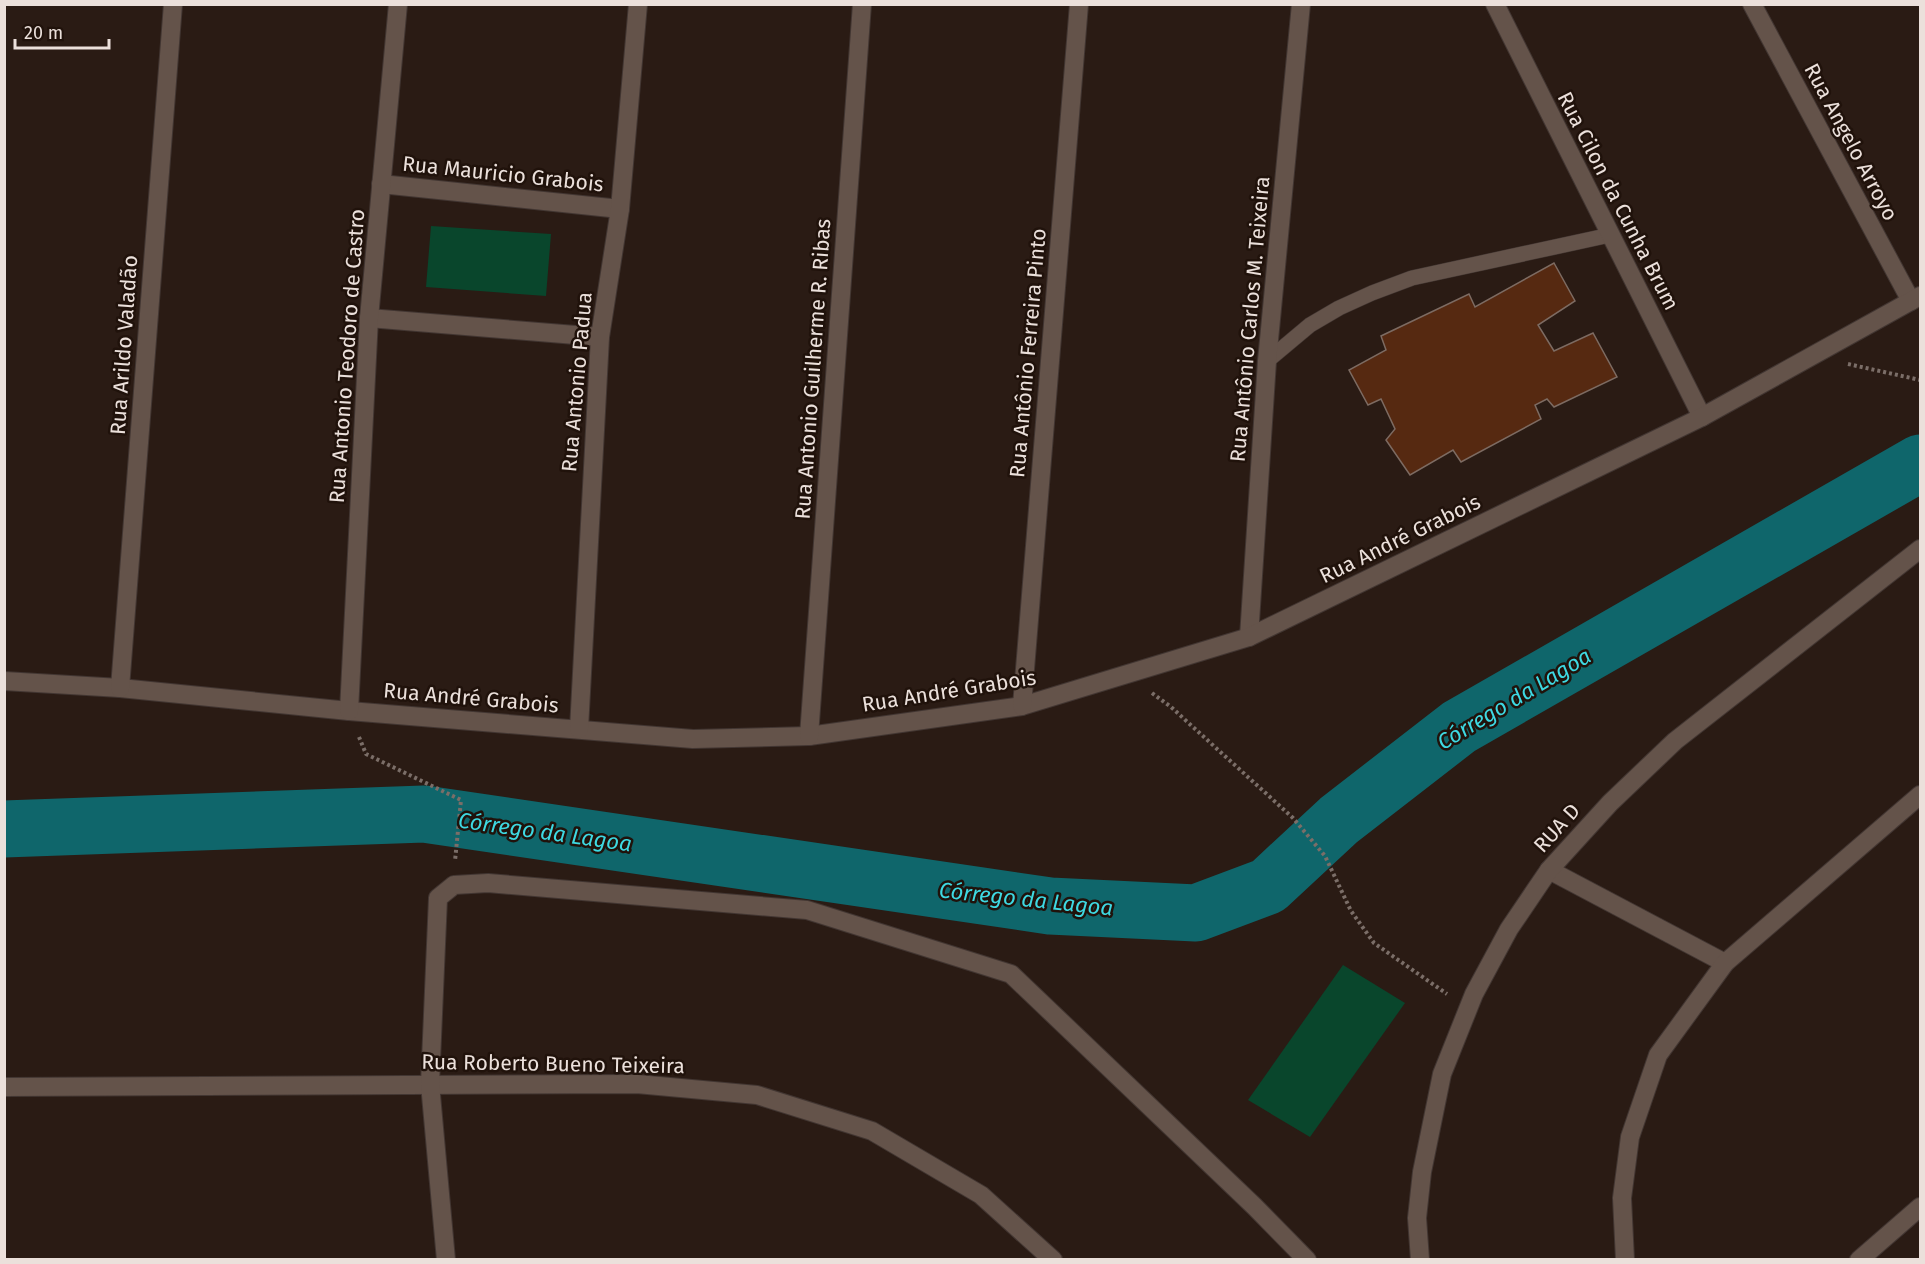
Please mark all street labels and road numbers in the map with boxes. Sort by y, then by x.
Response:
street label: Rua Angelo Arroyo [1799,59,1903,225]
street label: Rua Cilon da Cunha Brum [1552,87,1684,315]
street label: Rua Mauricio Grabois [401,151,605,198]
street label: Rua Antônio Carlos M. Teixeira [1225,175,1275,463]
street label: Rua Antonio Teodoro de Castro [324,208,370,504]
street label: Rua Antonio Guilherme R. Ribas [790,218,836,520]
street label: Rua Antônio Ferreira Pinto [1004,227,1052,479]
street label: Rua Arildo Valadão [105,254,143,436]
street label: Rua Antonio Padua [556,291,598,473]
street label: Rua André Grabois [1315,489,1485,589]
street label: Rua André Grabois [860,664,1038,718]
street label: Rua André Grabois [382,677,560,719]
street label: RUA D [1528,798,1586,858]
street label: Rua Roberto Bueno Teixeira [421,1049,685,1079]

